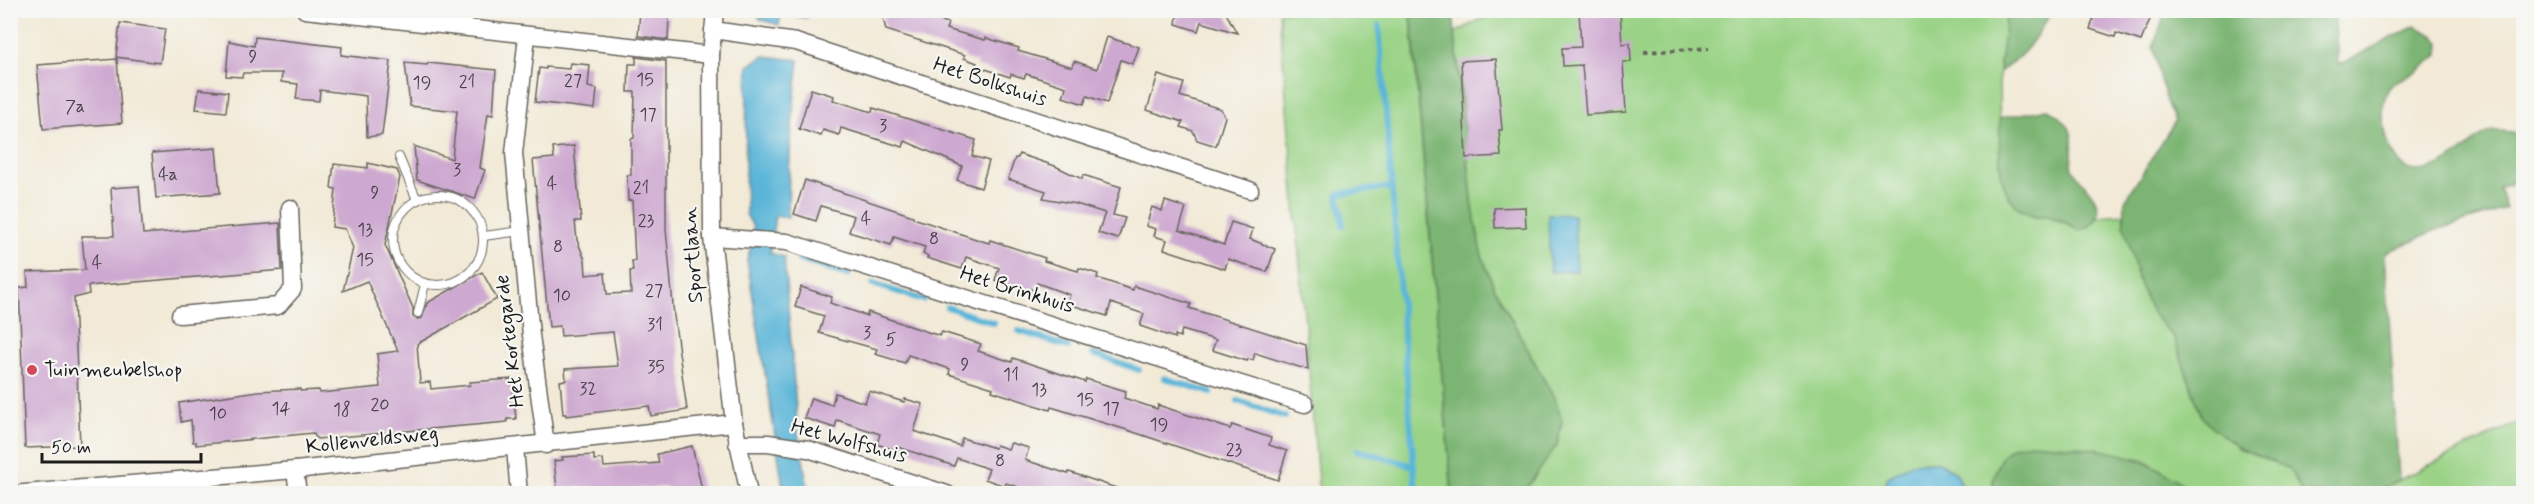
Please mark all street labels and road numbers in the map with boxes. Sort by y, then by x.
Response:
street label: Het Bolkshuis [930,50,1050,114]
street label: Sportlaan [676,205,710,304]
street label: Het Brinkhuis [956,259,1078,321]
street label: Het Kortegarde [488,273,533,409]
street label: Het Wolfshuis [788,412,910,470]
street label: Kollenveldsweg [304,419,440,461]

